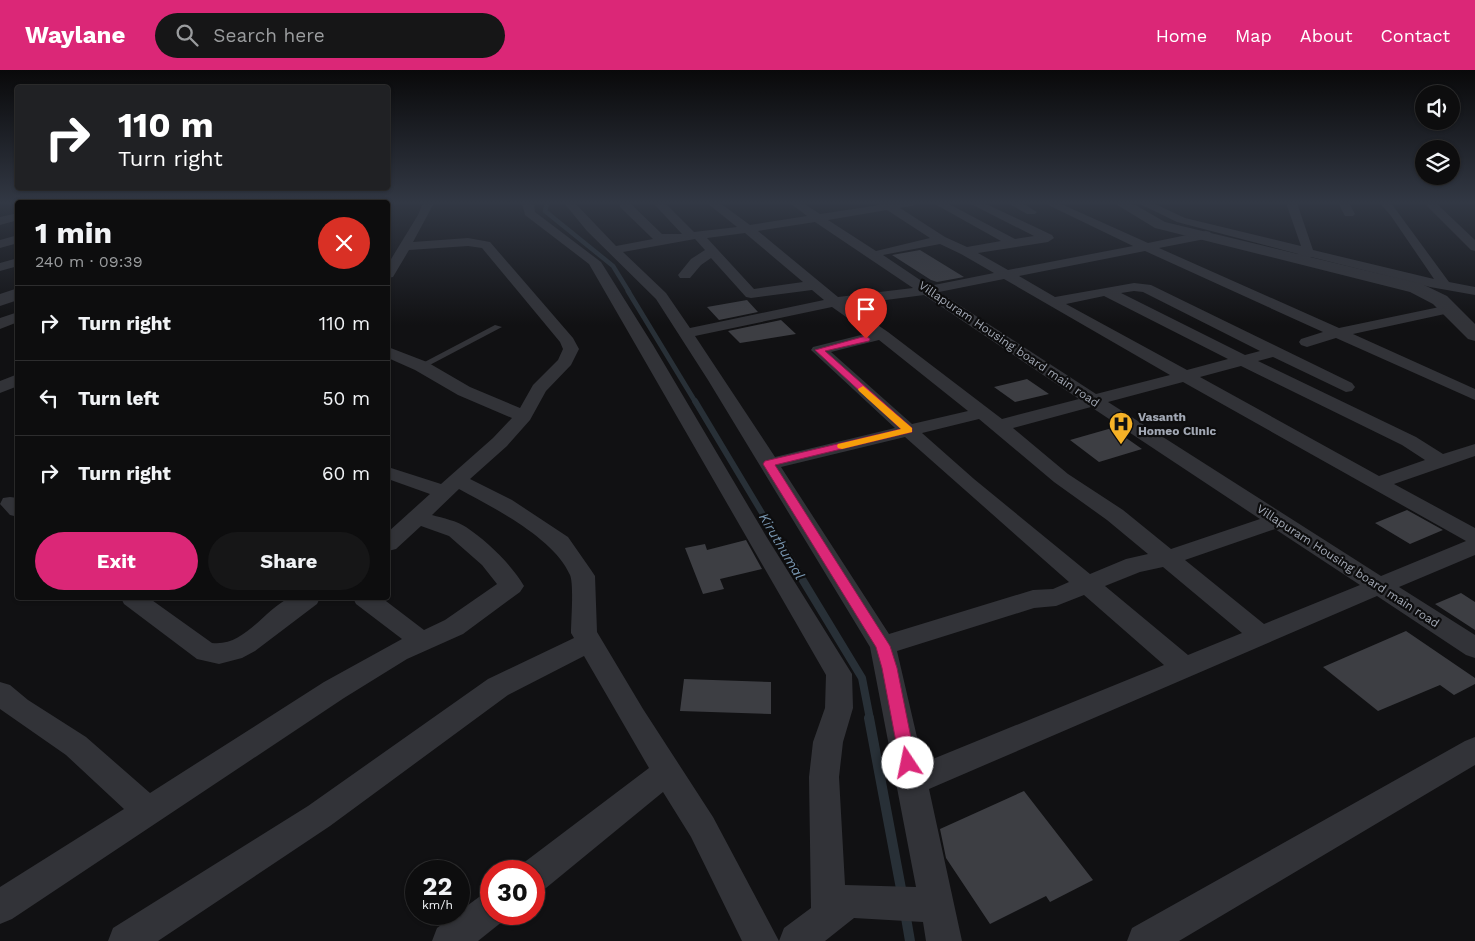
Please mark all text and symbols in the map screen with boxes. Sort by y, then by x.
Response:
search box [155,13,505,58]
text: Waylane [25,21,125,49]
icon: search [173,21,201,49]
text: Search here [213,24,325,47]
text: Home [1156,25,1207,46]
text: Map [1235,25,1272,46]
text: About [1300,25,1352,46]
text: Contact [1380,25,1450,46]
map controls [1415,85,1460,185]
button: sound [1415,85,1460,130]
text: 110 m [118,104,214,146]
icon: right [35,105,100,170]
button: layers [1415,140,1460,185]
text: Turn right [118,146,223,171]
text: 1 min [35,215,112,250]
button: close [318,217,370,269]
text: 240 m · 09:39 [35,252,143,271]
street label: Villapuram Housing board main road [916,278,1102,410]
pin [845,288,887,339]
icon: arrive [852,295,880,323]
icon: right [35,309,63,337]
text: Turn right [78,312,171,335]
text: 110 m [319,312,370,335]
icon: left [35,384,63,412]
text: Turn left [78,387,159,410]
text: 50 m [323,387,370,410]
place label: Vasanth Homeo Clinic [1138,410,1216,438]
hospital icon: Vasanth Homeo Clinic [1108,411,1134,445]
icon: right [35,459,63,487]
text: Turn right [78,462,171,485]
text: 60 m [322,462,370,485]
street label: Villapuram Housing board main road [1254,502,1442,630]
water label: Kiruthumal [756,510,808,582]
button: Exit [35,532,198,590]
button: Share [208,532,370,590]
position arrow [881,736,933,788]
speed limit sign: 30 [480,860,545,925]
text: 22 [423,872,452,901]
text: km/h [422,898,453,912]

